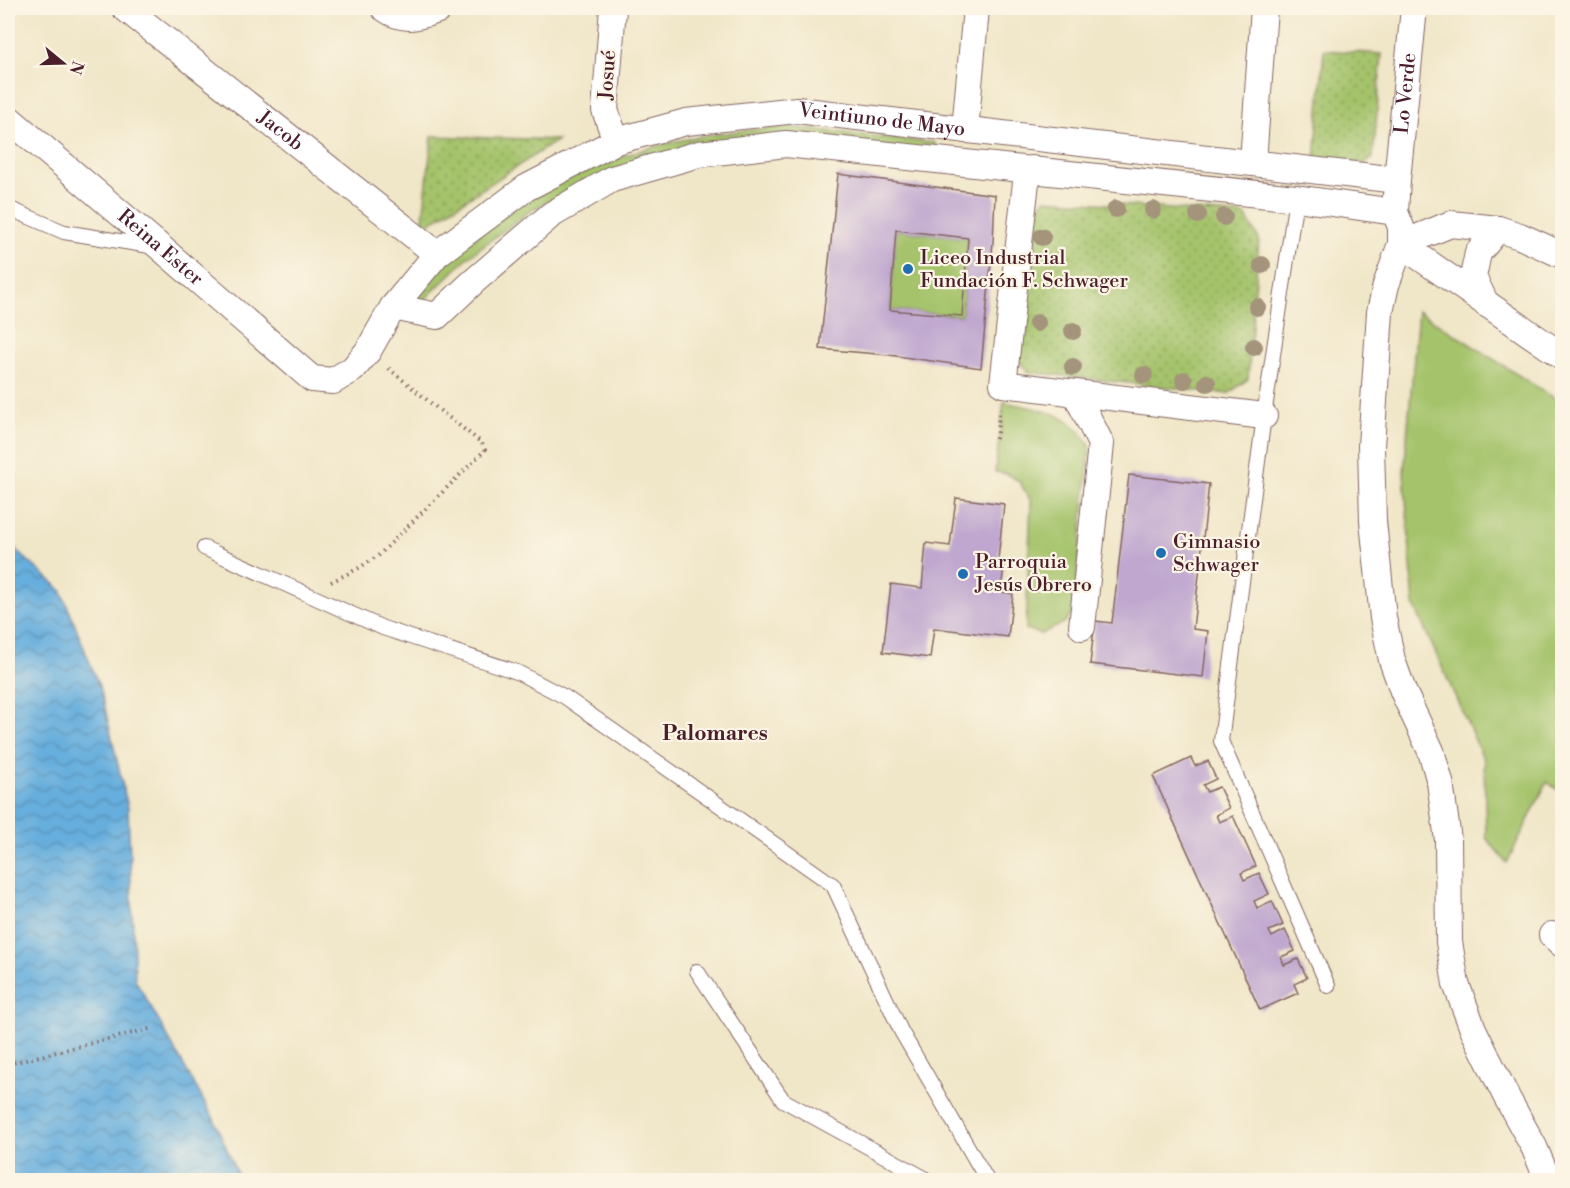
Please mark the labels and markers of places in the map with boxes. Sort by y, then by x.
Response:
place label: Liceo Industrial Fundación F. Schwager [920,246,1128,294]
marker: Liceo Industrial Fundación F. Schwager [901,262,915,276]
place label: Gimnasio Schwager [1173,530,1261,578]
marker: Gimnasio Schwager [1154,546,1168,560]
place label: Parroquia Jesús Obrero [974,550,1092,598]
marker: Parroquia Jesús Obrero [956,567,970,581]

